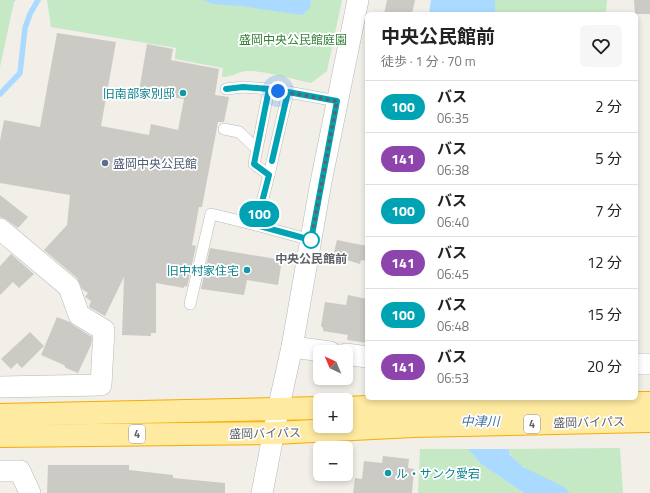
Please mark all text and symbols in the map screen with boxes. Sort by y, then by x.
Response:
text: 中央公民館前 [381,21,495,50]
button: heart [580,25,622,67]
park label: 盛岡中央公民館庭園 [239,30,347,49]
text: 徒歩 · 1 分 · 70 m [381,51,476,71]
your location [268,81,288,101]
place label: 旧南部家別邸 [103,84,175,103]
text: バス [437,85,467,108]
marker: 旧南部家別邸 [178,88,188,98]
text: 2 分 [595,95,622,118]
text: 100 [391,96,415,117]
text: 06:35 [437,108,469,128]
text: バス [437,137,467,160]
text: 5 分 [595,147,622,170]
text: 141 [391,148,415,169]
place label: 盛岡中央公民館 [113,154,197,173]
marker: 盛岡中央公民館 [100,158,110,168]
text: 06:38 [437,160,469,180]
text: バス [437,189,467,212]
text: 7 分 [595,199,622,222]
text: 100 [391,200,415,221]
line badge: 100 [236,201,282,227]
text: 100 [247,203,271,224]
text: 06:40 [437,212,469,232]
marker: 中央公民館前 [302,231,320,249]
text: バス [437,241,467,264]
place label: 中央公民館前 [275,249,347,268]
text: 12 分 [587,251,622,274]
text: 141 [391,252,415,273]
place label: 旧中村家住宅 [167,261,239,280]
text: 06:45 [437,264,469,284]
marker: 旧中村家住宅 [242,265,252,275]
text: バス [437,293,467,316]
text: 15 分 [587,303,622,326]
text: 100 [391,304,415,325]
text: 06:48 [437,316,469,336]
north arrow [313,345,353,385]
map controls [313,345,353,481]
text: バス [437,345,467,368]
text: 20 分 [587,355,622,378]
text: 141 [391,356,415,377]
text: 06:53 [437,368,469,388]
button: + [313,393,353,433]
water label: 中津川 [460,411,501,431]
street label: 盛岡バイパス [553,412,625,432]
road number: 4 [524,415,540,433]
street label: 盛岡バイパス [229,423,301,443]
road number: 4 [129,425,145,443]
button: − [313,441,353,481]
place label: ル・サンク愛宕 [396,464,480,483]
marker: ル・サンク愛宕 [383,468,393,478]

